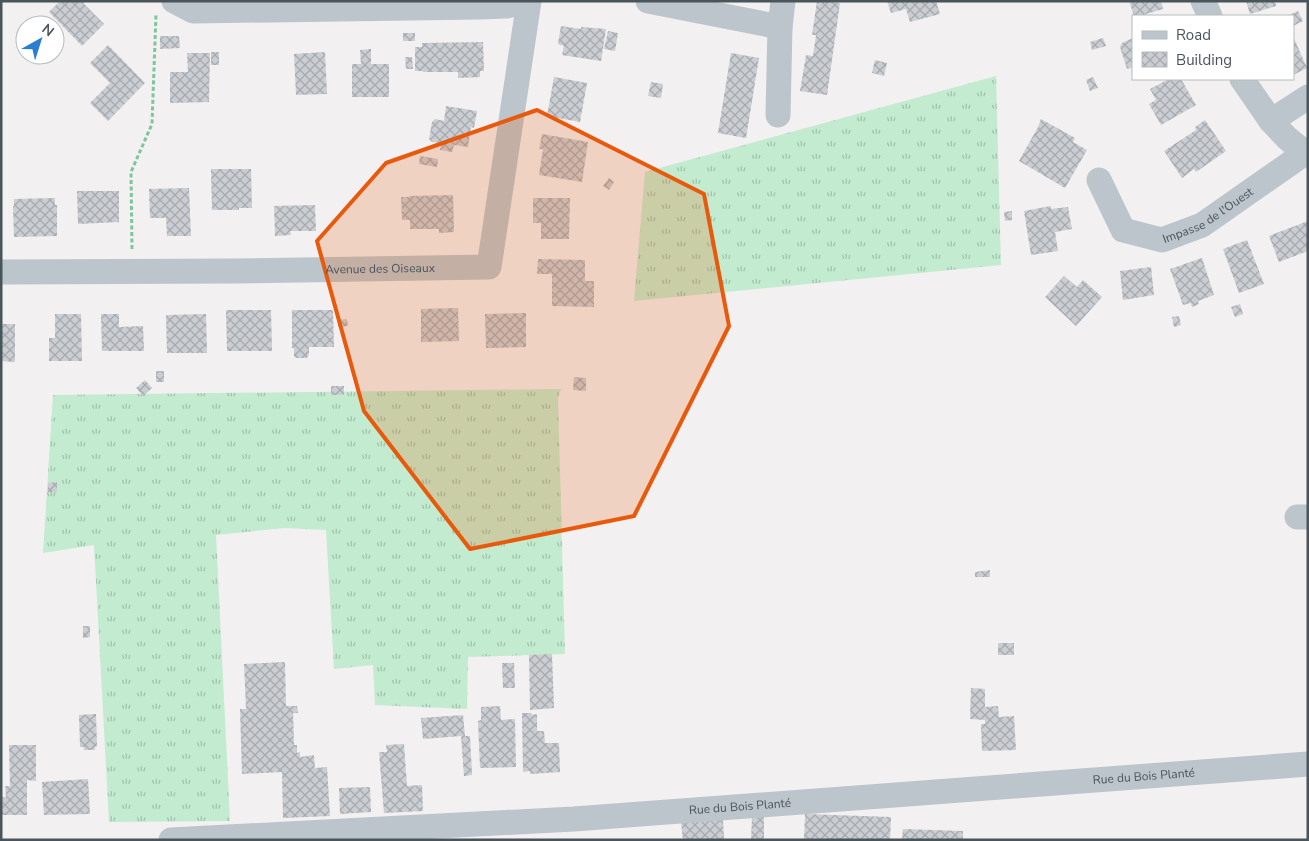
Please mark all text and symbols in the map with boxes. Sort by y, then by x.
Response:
north arrow [15,15,65,65]
legend [1132,15,1294,80]
text: N [38,20,58,41]
text: Road [1176,25,1211,45]
text: Building [1176,50,1232,70]
street label: Impasse de l'Ouest [1160,183,1257,247]
street label: Avenue des Oiseaux [325,260,436,278]
street label: Rue du Bois Planté [1092,764,1196,788]
street label: Rue du Bois Planté [688,795,792,818]

